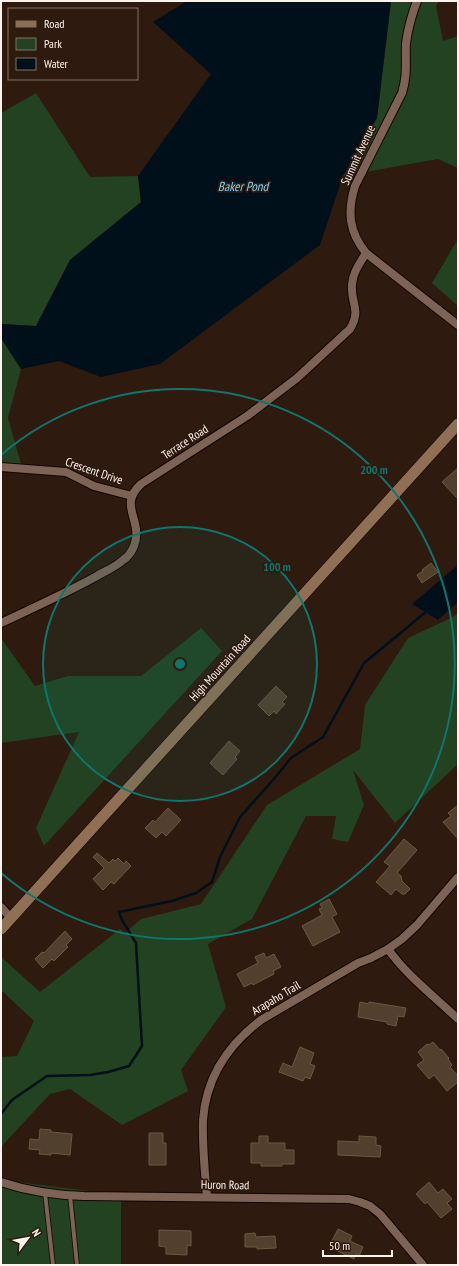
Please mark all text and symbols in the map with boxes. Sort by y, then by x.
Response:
legend [8,8,138,80]
text: Road [44,16,64,31]
text: Park [44,36,62,51]
text: Water [44,56,69,71]
street label: Summit Avenue [337,122,378,187]
water label: Baker Pond [218,178,271,195]
street label: Terrace Road [159,421,211,462]
street label: Crescent Drive [64,454,125,487]
text: 200 m [360,462,388,477]
text: 100 m [263,559,291,574]
street label: High Mountain Road [186,631,253,704]
centre of rings [173,657,187,671]
street label: Arapaho Trail [249,977,303,1018]
street label: Huron Road [201,1177,249,1192]
north arrow [8,1218,48,1258]
text: N [29,1226,44,1239]
scale bar [323,1232,392,1258]
text: 50 m [329,1238,350,1253]

